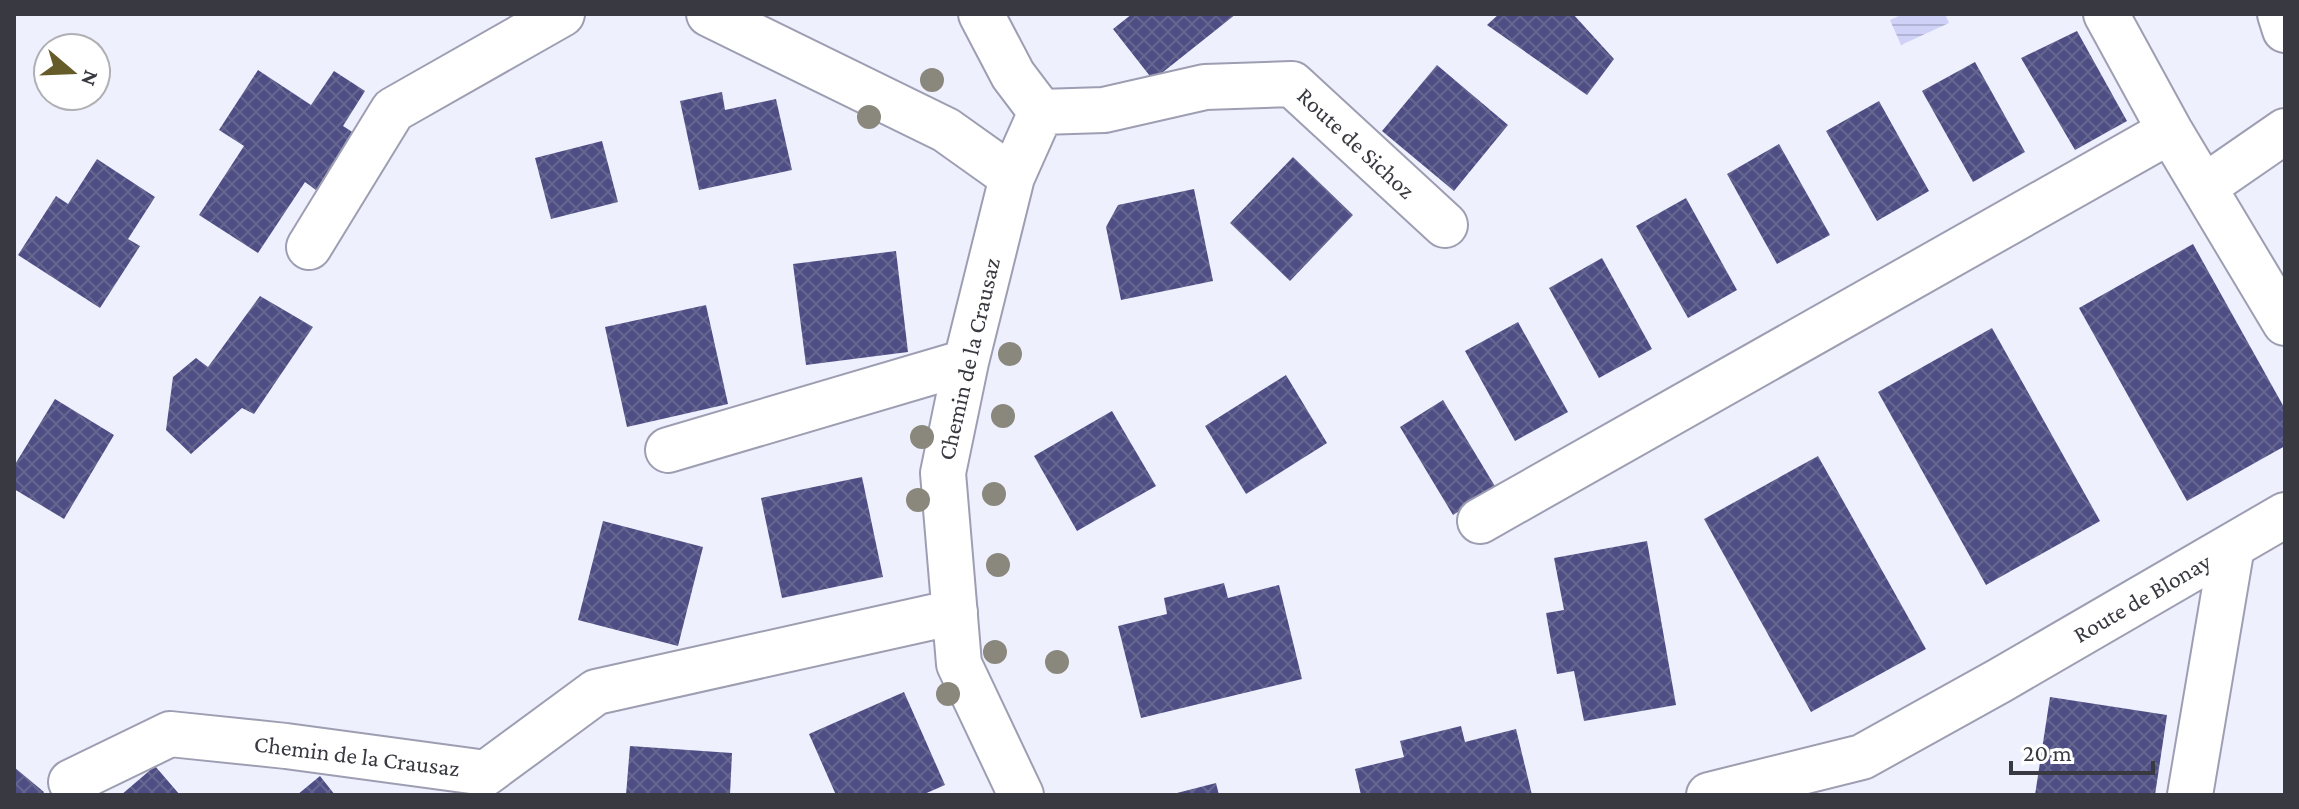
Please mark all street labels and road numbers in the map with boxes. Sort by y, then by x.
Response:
street label: Route de Sichoz [1292,81,1421,204]
street label: Chemin de la Crausaz [932,255,1005,463]
street label: Route de Blonay [2068,547,2216,648]
street label: Chemin de la Crausaz [253,729,461,782]

